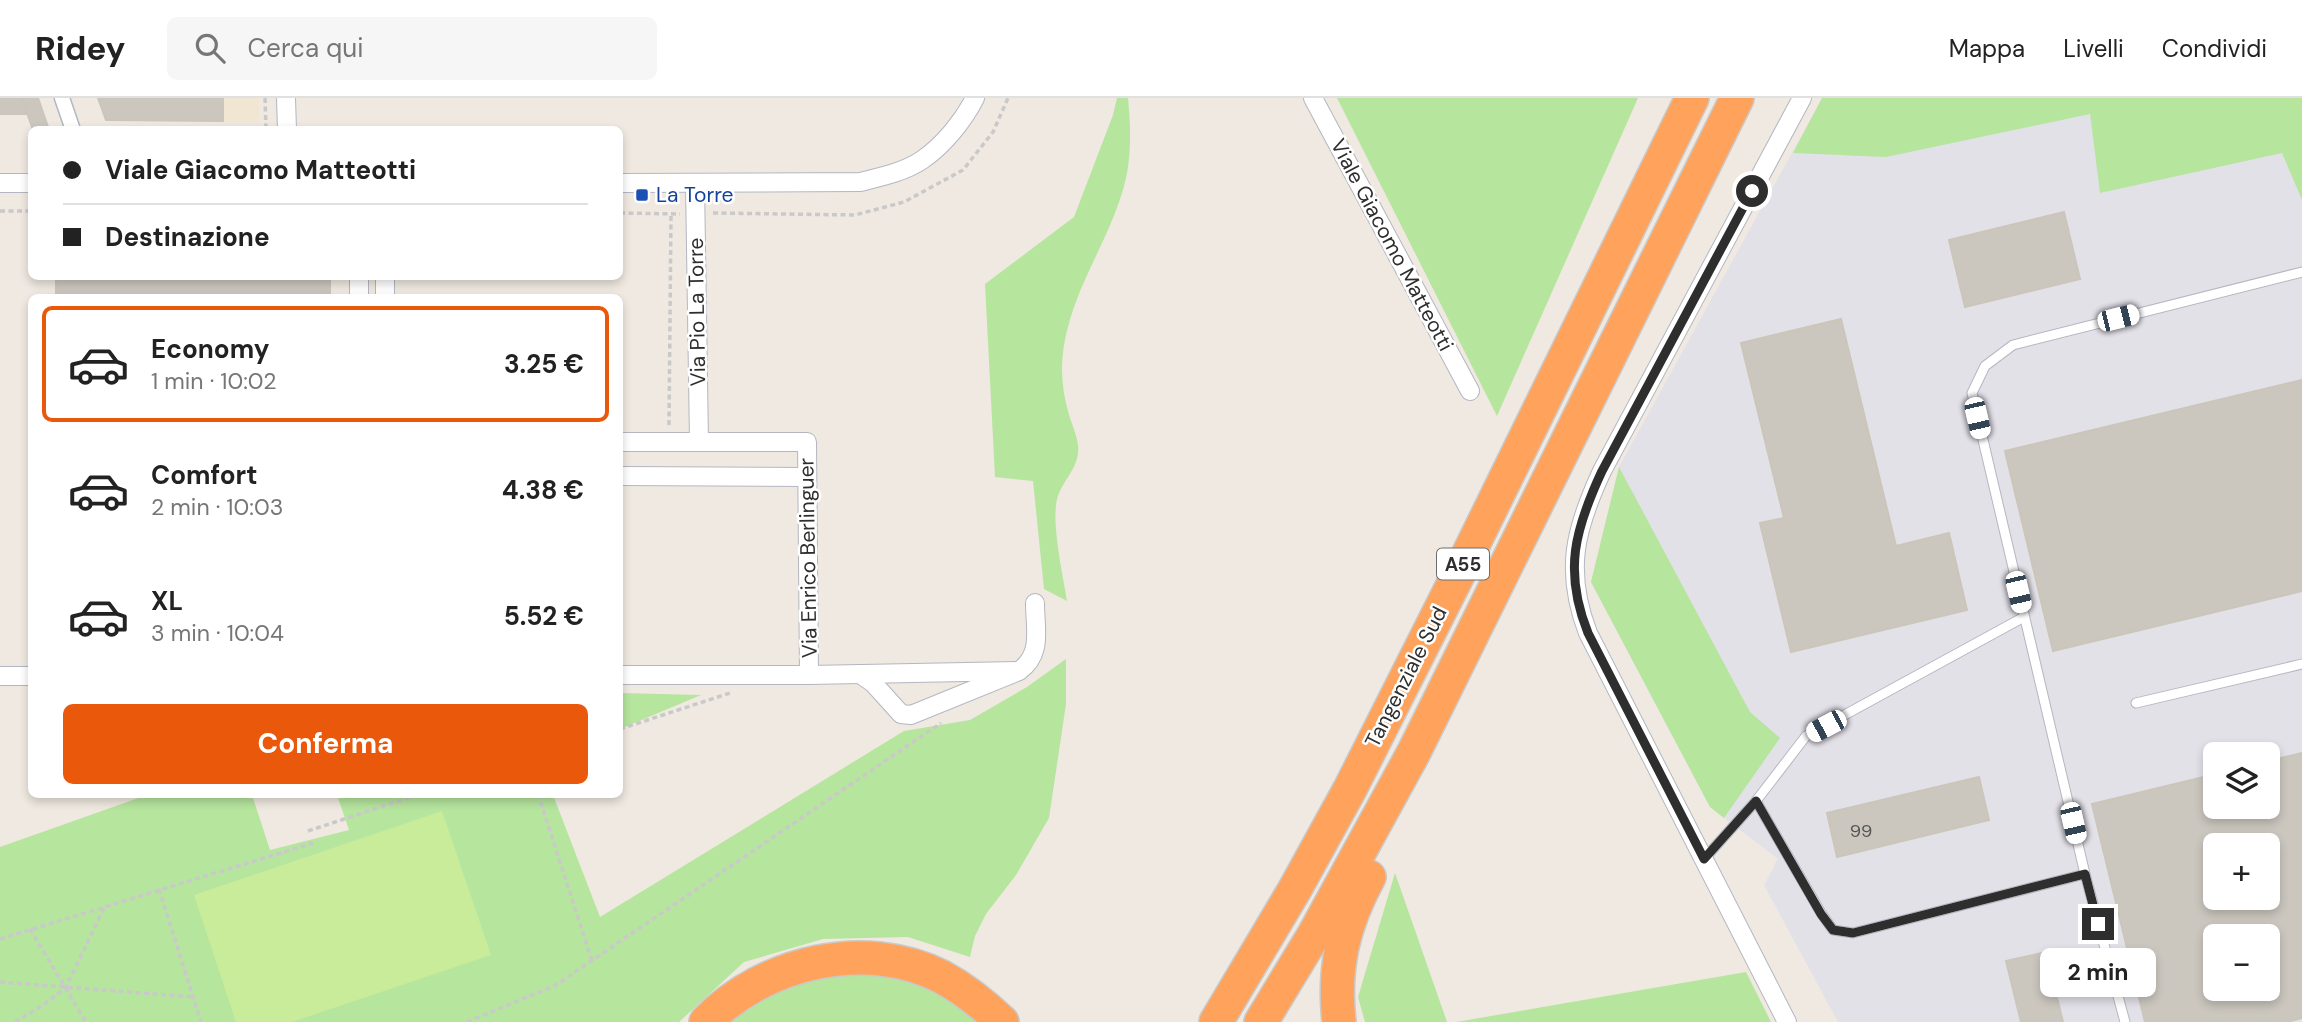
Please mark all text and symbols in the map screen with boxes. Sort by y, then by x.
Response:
search box [167,17,657,80]
text: Ridey [35,27,125,70]
icon: search [191,29,229,67]
text: Cerca qui [247,31,363,65]
text: Mappa [1949,33,2025,64]
text: Livelli [2063,33,2124,64]
text: Condividi [2162,33,2267,64]
street label: Viale Giacomo Matteotti [1324,134,1460,356]
text: Viale Giacomo Matteotti [105,153,416,187]
route start [1736,175,1768,207]
place label: La Torre [656,181,734,209]
marker: La Torre [634,187,650,203]
text: Destinazione [105,220,270,254]
street label: Via Pio La Torre [682,237,712,387]
car [2096,303,2141,333]
text: Economy [151,332,269,366]
icon: car [67,333,130,396]
text: 3.25 € [504,347,584,381]
text: 1 min · 10:02 [151,366,277,396]
car [1963,395,1992,441]
street label: Via Enrico Berlinguer [792,457,824,658]
text: Comfort [151,458,257,492]
icon: car [67,459,130,522]
text: 4.38 € [502,473,584,507]
text: 2 min · 10:03 [151,492,283,522]
road number: A55 [1437,548,1489,579]
car [2004,569,2033,615]
text: XL [151,584,183,618]
icon: car [67,585,130,648]
text: 5.52 € [504,599,584,633]
street label: Tangenziale Sud [1358,602,1454,752]
text: 3 min · 10:04 [151,618,284,648]
button: Conferma [63,704,588,784]
car [1803,707,1850,745]
map controls [2203,742,2280,1001]
button: layers [2203,742,2280,819]
car [2059,800,2088,846]
house number: 99 [1850,819,1872,843]
button: + [2203,833,2280,910]
route end [2082,908,2114,940]
button: − [2203,924,2280,1001]
callout: 2 min [2040,948,2156,998]
text: 2 min [2068,957,2128,987]

